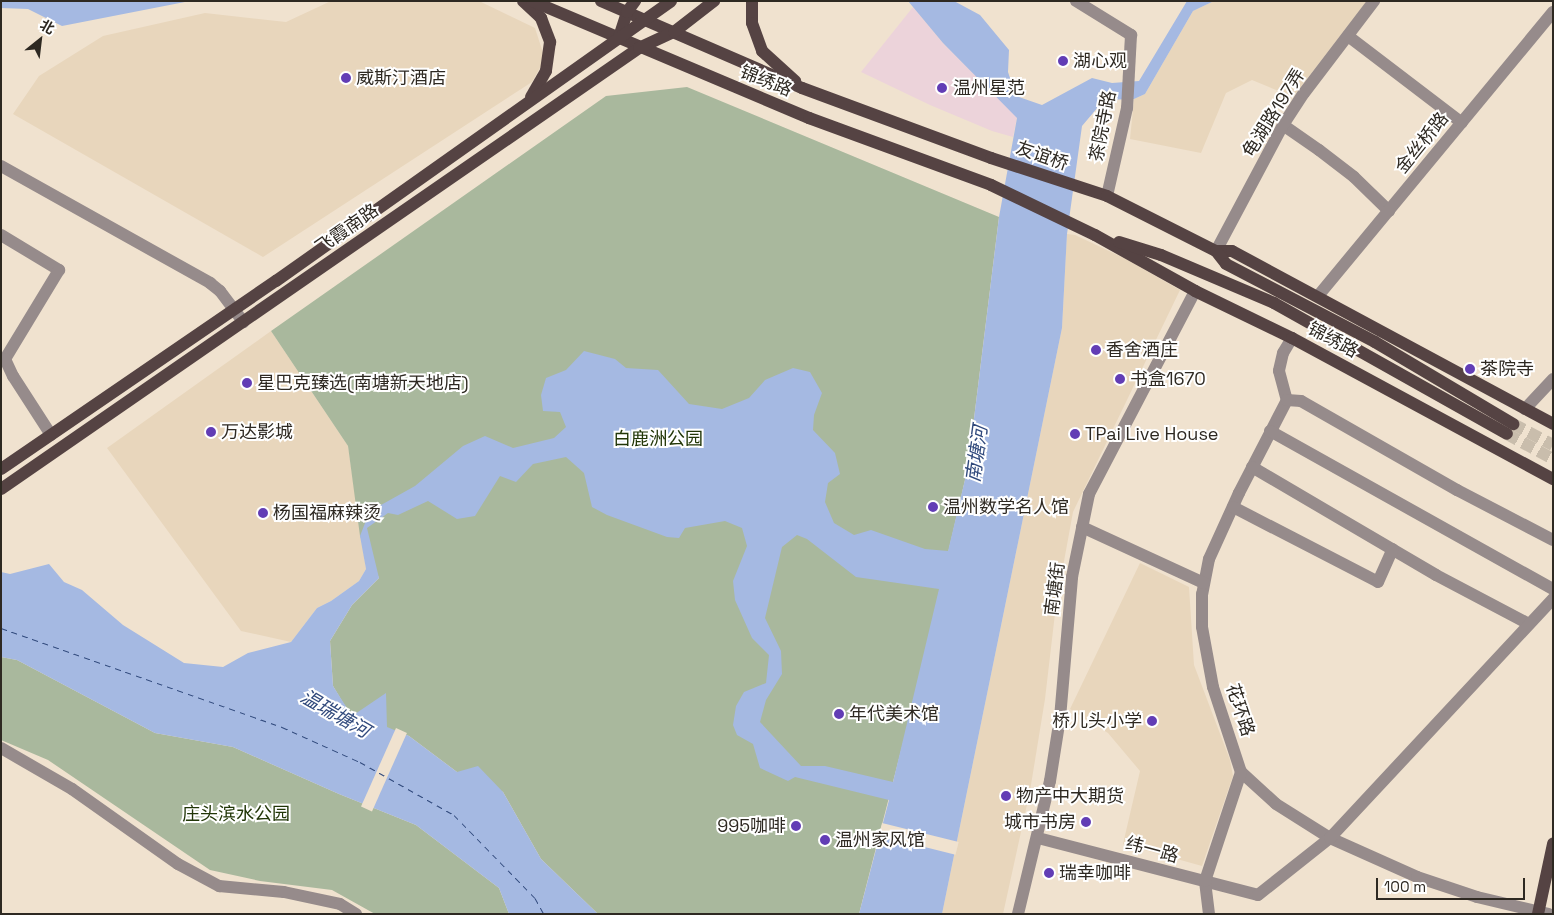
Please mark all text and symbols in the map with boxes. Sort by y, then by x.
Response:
north arrow [15,15,65,65]
text: 北 [37,16,58,38]
place label: 湖心观 [1073,50,1127,72]
marker: 湖心观 [1057,55,1069,67]
street label: 锦绣路 [737,61,795,101]
street label: 龟湖路197弄 [1238,65,1310,161]
place label: 威斯汀酒店 [356,67,446,89]
marker: 威斯汀酒店 [340,72,352,84]
place label: 温州星范 [953,77,1025,99]
marker: 温州星范 [935,81,949,95]
street label: 茶院寺路 [1086,89,1120,163]
street label: 金丝桥路 [1391,108,1453,178]
street label: 友谊桥 [1013,137,1071,175]
street label: 飞霞南路 [311,200,383,258]
street label: 锦绣路 [1304,318,1362,362]
place label: 香舍酒庄 [1106,339,1178,361]
marker: 香舍酒庄 [1090,344,1102,356]
place label: 茶院寺 [1480,358,1534,380]
marker: 茶院寺 [1464,363,1476,375]
place label: 书盒1670 [1130,368,1206,390]
place label: 星巴克臻选(南塘新天地店) [257,372,469,394]
marker: 书盒1670 [1114,373,1126,385]
marker: 星巴克臻选(南塘新天地店) [241,377,253,389]
place label: 万达影城 [221,421,293,443]
place label: TPai Live House [1085,423,1219,445]
water label: 南塘河 [962,424,992,484]
marker: 万达影城 [205,426,217,438]
park label: 白鹿洲公园 [613,428,703,450]
marker: TPai Live House [1069,428,1081,440]
place label: 温州数学名人馆 [943,496,1069,518]
marker: 温州数学名人馆 [927,501,939,513]
place label: 杨国福麻辣烫 [273,502,381,524]
marker: 杨国福麻辣烫 [257,507,269,519]
street label: 南塘街 [1041,561,1069,617]
street label: 花环路 [1221,681,1259,739]
water label: 温瑞塘河 [296,685,374,743]
place label: 年代美术馆 [849,703,939,725]
marker: 年代美术馆 [833,708,845,720]
place label: 桥儿头小学 [1052,710,1142,732]
marker: 桥儿头小学 [1146,715,1158,727]
place label: 物产中大期货 [1016,785,1124,807]
marker: 物产中大期货 [1000,790,1012,802]
park label: 庄头滨水公园 [182,803,290,825]
place label: 城市书房 [1004,811,1076,833]
place label: 995咖啡 [717,815,786,837]
marker: 城市书房 [1080,816,1092,828]
marker: 995咖啡 [790,820,802,832]
place label: 温州家风馆 [835,829,925,851]
street label: 纬一路 [1123,833,1181,867]
marker: 温州家风馆 [819,834,831,846]
place label: 瑞幸咖啡 [1059,862,1131,884]
marker: 瑞幸咖啡 [1043,867,1055,879]
scale bar [1379,868,1528,900]
text: 100 m [1384,877,1426,896]

